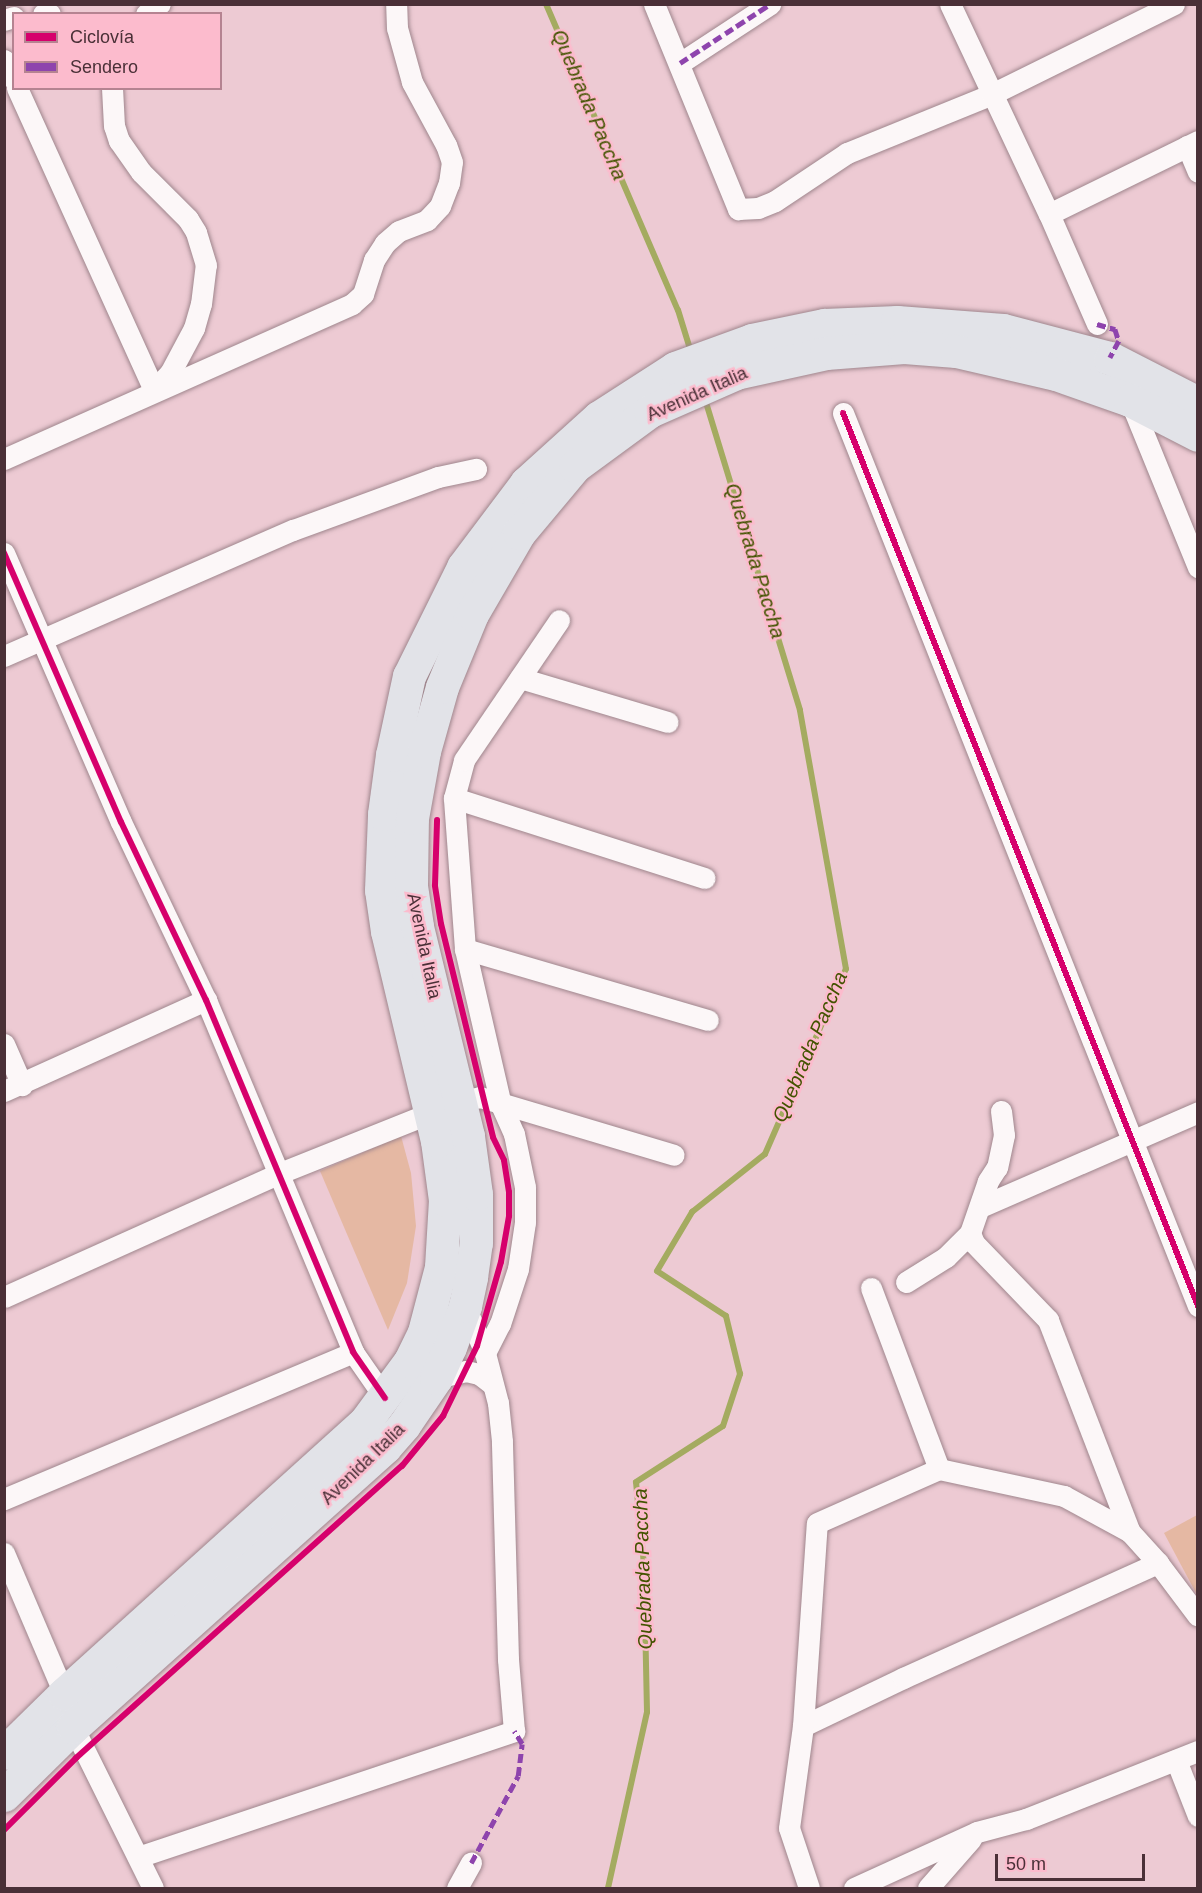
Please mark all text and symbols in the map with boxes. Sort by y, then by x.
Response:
legend [12,12,222,90]
water label: Quebrada Paccha [546,26,632,184]
text: Ciclovía [70,27,134,47]
text: Sendero [70,57,138,77]
street label: Avenida Italia [643,362,751,426]
water label: Quebrada Paccha [720,480,790,642]
street label: Avenida Italia [402,891,446,1001]
water label: Quebrada Paccha [767,968,853,1126]
street label: Avenida Italia [317,1419,409,1509]
water label: Quebrada Paccha [628,1488,658,1650]
scale bar [998,1842,1148,1880]
text: 50 m [1006,1854,1046,1874]

